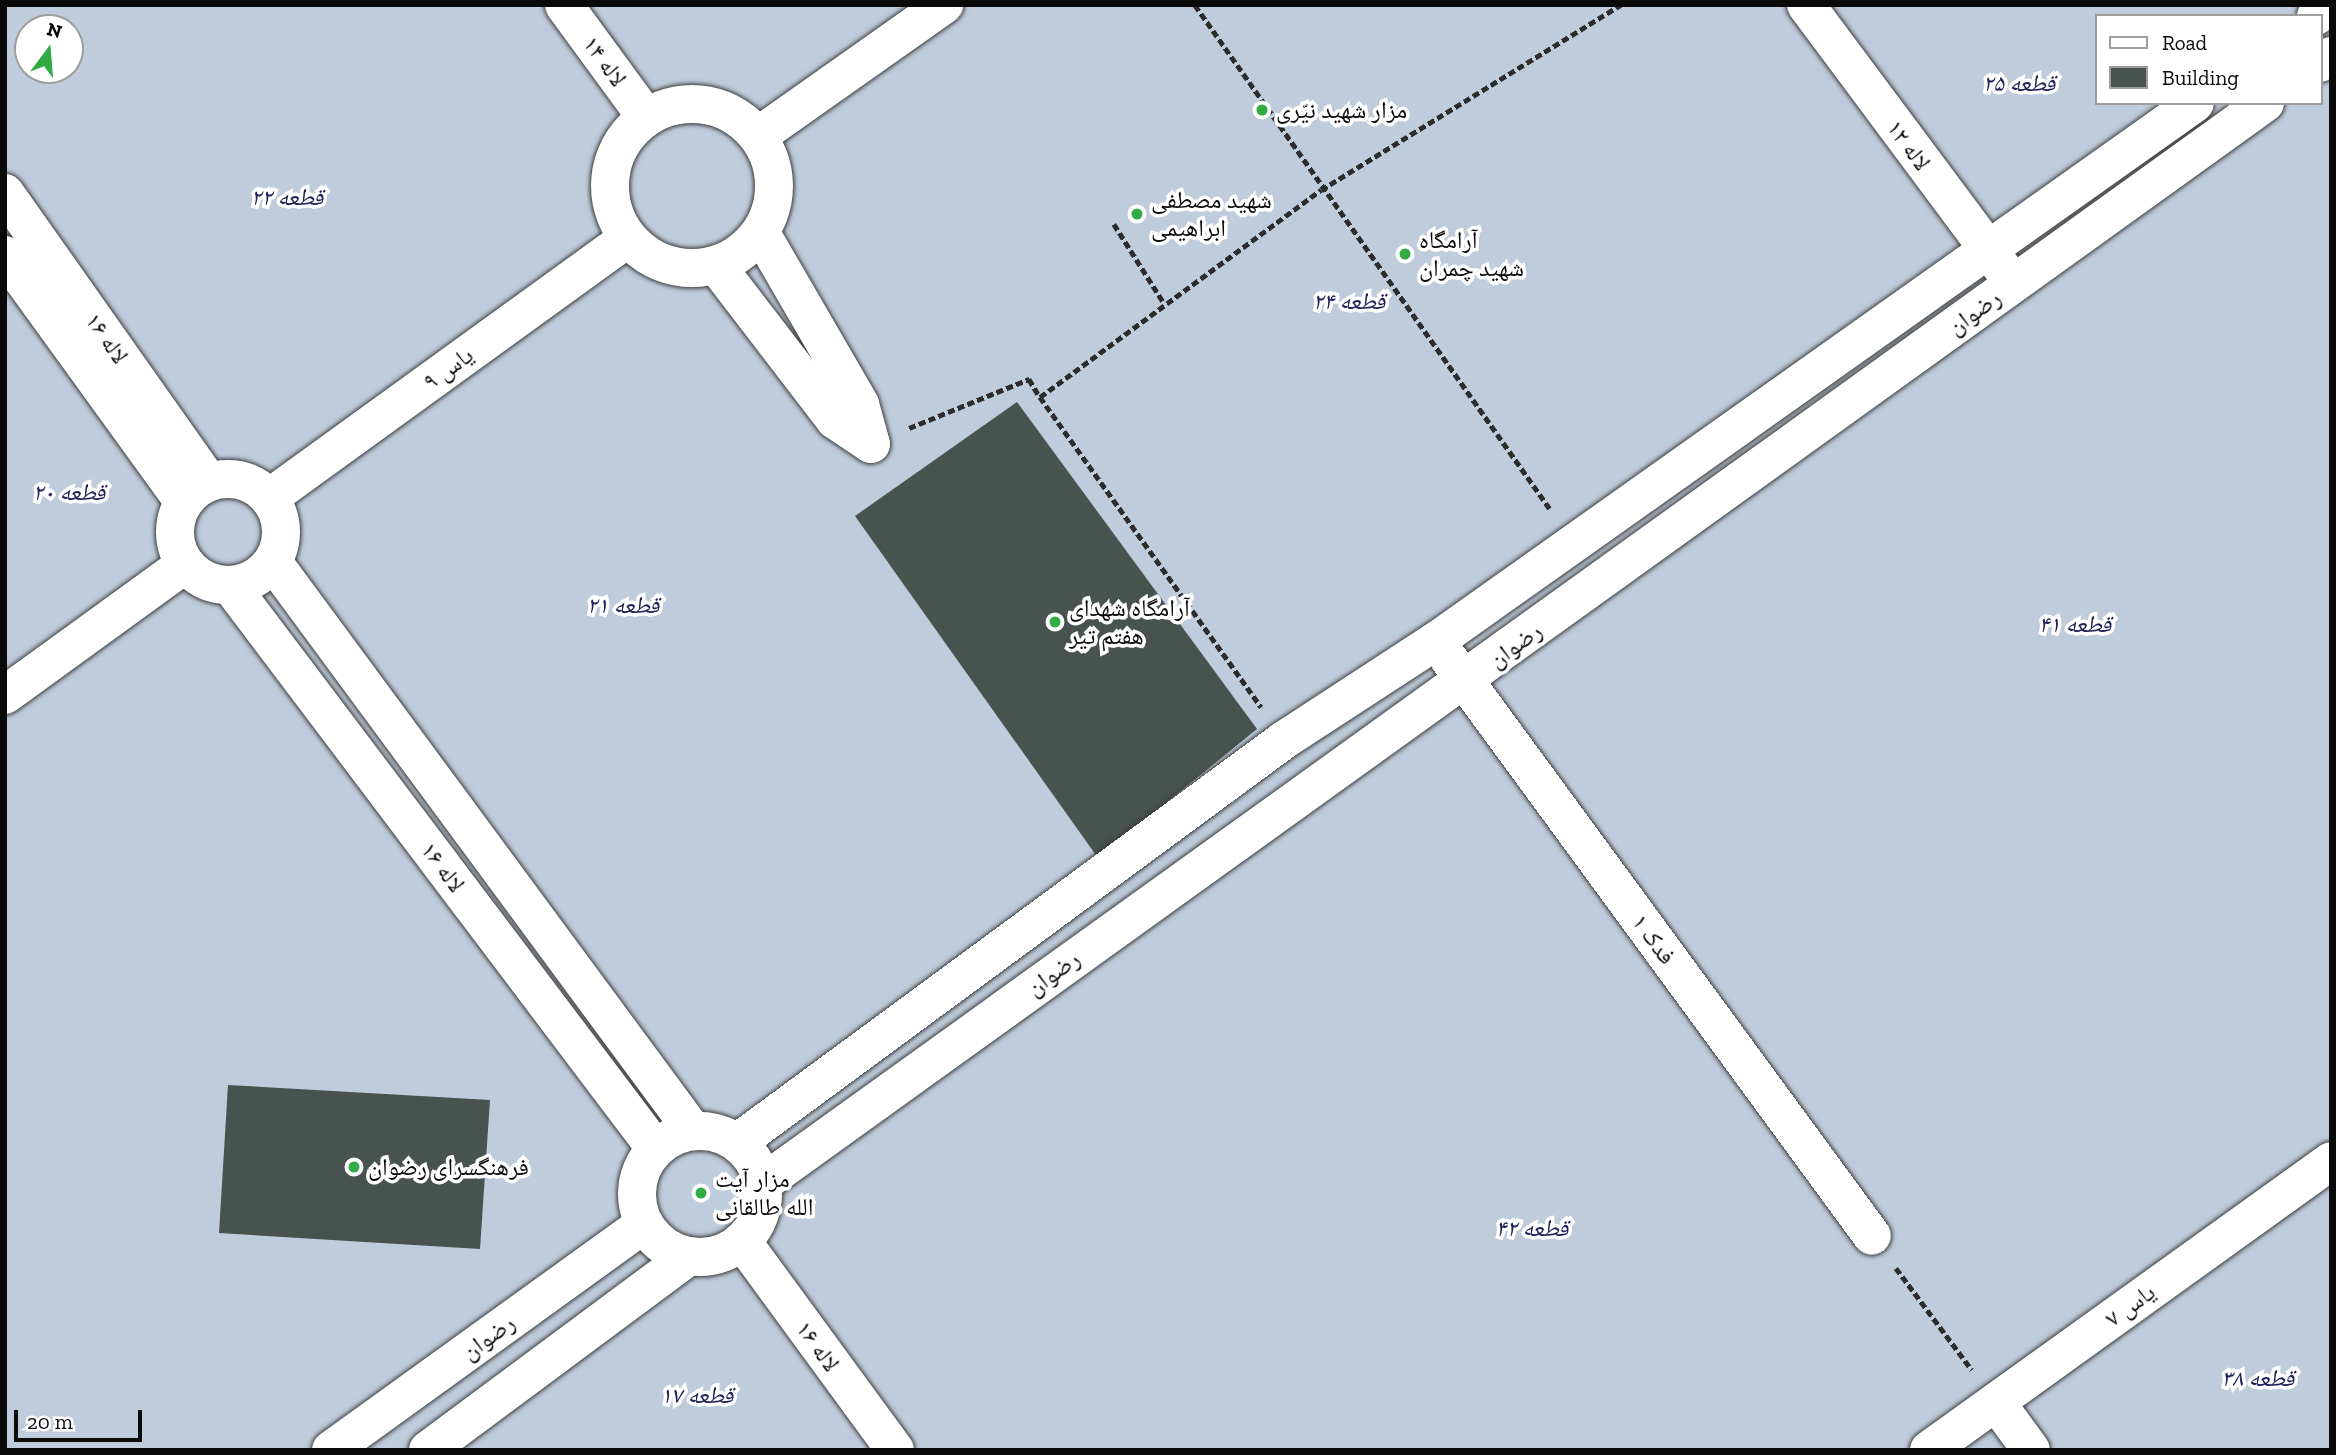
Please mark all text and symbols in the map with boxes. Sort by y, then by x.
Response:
north arrow [14,14,84,84]
legend [2094,14,2322,105]
text: N [44,17,64,43]
street label: لاله ۱۴ [577,30,633,92]
text: Road [2162,30,2207,55]
text: Building [2162,65,2239,90]
park label: قطعه ۲۵ [1983,69,2055,97]
place label: مزار شهید نیّری [1276,96,1407,124]
marker: مزار شهید نیّری [1254,102,1270,118]
street label: لاله ۱۲ [1881,114,1937,176]
park label: قطعه ۲۲ [251,183,323,211]
place label: شهید مصطفی ابراهیمی [1151,186,1272,242]
marker: شهید مصطفی ابراهیمی [1129,206,1145,222]
place label: آرامگاه شهید چمران [1419,226,1524,282]
marker: آرامگاه شهید چمران [1397,246,1413,262]
street label: رضوان [1942,283,2006,341]
park label: قطعه ۲۴ [1313,287,1385,315]
street label: لاله ۱۶ [79,307,135,369]
street label: یاس ۹ [417,340,479,396]
park label: قطعه ۲۰ [33,478,105,506]
park label: قطعه ۲۱ [587,591,659,619]
place label: آرامگاه شهدای هفتم تیر [1069,594,1190,650]
park label: قطعه ۴۱ [2039,610,2111,638]
marker: آرامگاه شهدای هفتم تیر [1047,614,1063,630]
street label: رضوان [1483,616,1547,674]
street label: لاله ۱۶ [415,836,471,898]
street label: فدک ۱ [1626,908,1682,970]
street label: رضوان [1021,944,1085,1002]
place label: فرهنگسرای رضوان [368,1153,529,1181]
marker: فرهنگسرای رضوان [346,1159,362,1175]
place label: مزار آیت الله طالقانی [715,1165,813,1221]
marker: مزار آیت الله طالقانی [693,1185,709,1201]
park label: قطعه ۴۲ [1496,1214,1568,1242]
street label: یاس ۷ [2099,1277,2161,1333]
street label: رضوان [456,1308,520,1366]
street label: لاله ۱۶ [790,1315,846,1377]
park label: قطعه ۳۸ [2222,1364,2294,1392]
park label: قطعه ۱۷ [661,1381,733,1409]
scale bar [18,1396,145,1440]
text: 20 m [27,1409,73,1434]

